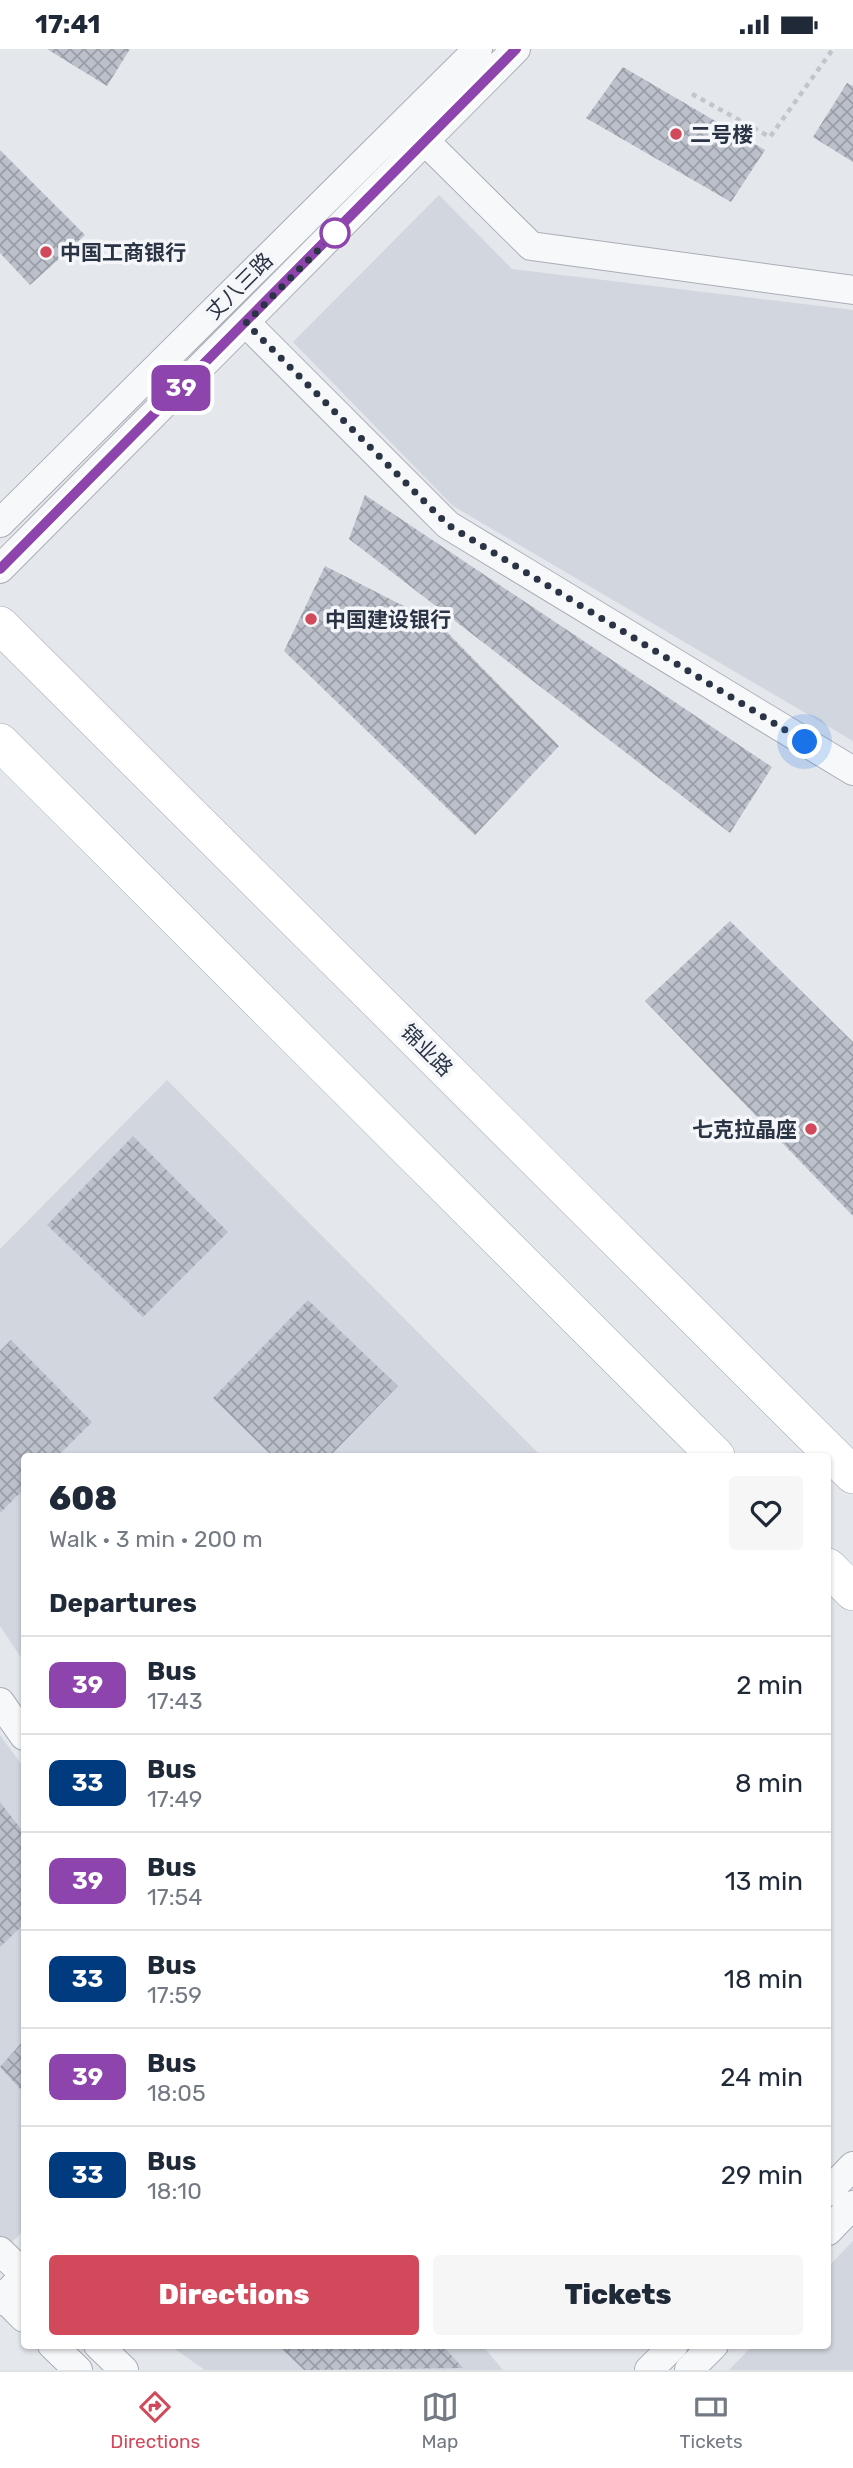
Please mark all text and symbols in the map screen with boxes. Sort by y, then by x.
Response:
text: 17:41 [35,9,100,40]
place label: 二号楼 [690,122,753,147]
marker: 二号楼 [668,126,684,142]
unlabelled marker [320,218,350,248]
place label: 中国工商银行 [60,240,186,265]
marker: 中国工商银行 [38,244,54,260]
street label: 丈八三路 [200,247,278,325]
line badge: 39 [150,365,212,411]
text: 39 [165,374,197,402]
place label: 中国建设银行 [325,607,451,632]
marker: 中国建设银行 [303,611,319,627]
your location [787,724,822,759]
street label: 锦业路 [396,1019,458,1081]
place label: 七克拉晶座 [692,1117,797,1142]
marker: 七克拉晶座 [803,1121,819,1137]
button: heart [729,1476,803,1550]
text: 608 [49,1479,117,1518]
text: Walk · 3 min · 200 m [49,1525,263,1553]
text: Departures [49,1588,197,1619]
text: Bus [147,1656,196,1687]
text: 2 min [736,1670,803,1701]
text: 39 [72,1671,103,1699]
text: 17:43 [147,1687,203,1715]
text: Bus [147,1754,196,1785]
text: 8 min [735,1768,803,1799]
text: 33 [72,1769,103,1797]
text: 17:49 [147,1785,202,1813]
text: Bus [147,1852,196,1883]
text: 13 min [725,1866,803,1897]
text: 39 [72,1867,103,1895]
text: 17:54 [147,1883,202,1911]
text: Bus [147,1950,196,1981]
text: 18 min [724,1964,803,1995]
text: 33 [72,1965,103,1993]
text: 17:59 [147,1981,202,2009]
text: Bus [147,2048,196,2079]
text: 24 min [720,2062,803,2093]
text: 39 [72,2063,103,2091]
text: 18:05 [147,2079,206,2107]
text: Bus [147,2146,196,2177]
text: 29 min [721,2160,803,2191]
text: 33 [72,2161,103,2189]
text: 18:10 [147,2177,202,2205]
button: Directions [49,2255,419,2335]
button: Tickets [433,2255,803,2335]
tab: Directions [110,2388,200,2453]
tab: Map [421,2388,459,2453]
tab: Tickets [680,2388,743,2453]

